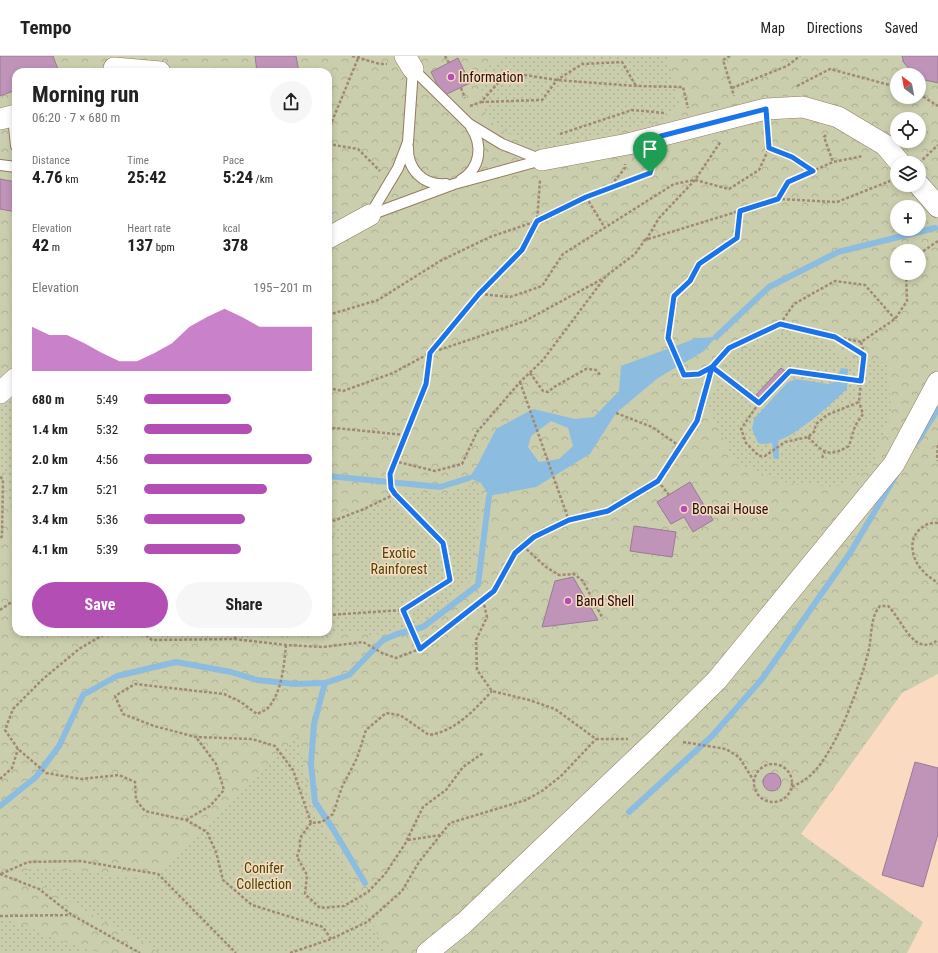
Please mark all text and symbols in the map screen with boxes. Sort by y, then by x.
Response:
text: Tempo [20,16,72,39]
text: Map [761,20,785,36]
text: Directions [807,20,863,36]
text: Saved [885,20,918,36]
north arrow [890,68,926,104]
map controls [890,68,926,280]
place label: Information [459,69,523,85]
marker: Information [446,72,456,82]
button: share [270,81,312,123]
text: Morning run [32,82,139,107]
text: 06:20 · 7 × 680 m [32,110,120,125]
button: locate [890,112,926,148]
pin [633,132,667,173]
icon: arrive [639,138,661,160]
text: Distance [32,154,70,167]
text: Time [127,154,149,167]
text: Pace [223,154,244,167]
button: layers [890,156,926,192]
text: 4.76 [32,167,63,187]
text: 25:42 [127,167,166,187]
text: 5:24 [223,167,253,187]
text: km [63,173,78,186]
text: /km [253,173,273,186]
button: + [890,200,926,236]
text: Elevation [32,222,72,235]
text: Heart rate [127,222,171,235]
text: kcal [223,222,240,235]
text: 42 [32,235,49,255]
text: 137 [127,235,153,255]
text: 378 [223,235,248,255]
text: m [49,241,60,254]
text: bpm [153,241,175,254]
button: − [890,244,926,280]
text: Elevation [32,280,79,295]
text: 195–201 m [253,280,312,295]
text: 680 m [32,392,64,407]
text: 5:49 [96,392,118,407]
text: 1.4 km [32,422,68,437]
text: 5:32 [96,422,118,437]
text: 2.0 km [32,452,68,467]
text: 4:56 [96,452,118,467]
text: 2.7 km [32,482,68,497]
text: 5:21 [96,482,118,497]
place label: Bonsai House [692,501,769,517]
marker: Bonsai House [679,504,689,514]
text: 3.4 km [32,512,68,527]
text: 5:36 [96,512,118,527]
text: 4.1 km [32,542,68,557]
text: 5:39 [96,542,118,557]
park label: Exotic Rainforest [371,545,427,577]
button: Save [32,582,168,628]
button: Share [176,582,312,628]
place label: Band Shell [576,593,634,609]
marker: Band Shell [563,596,573,606]
park label: Conifer Collection [236,860,292,892]

